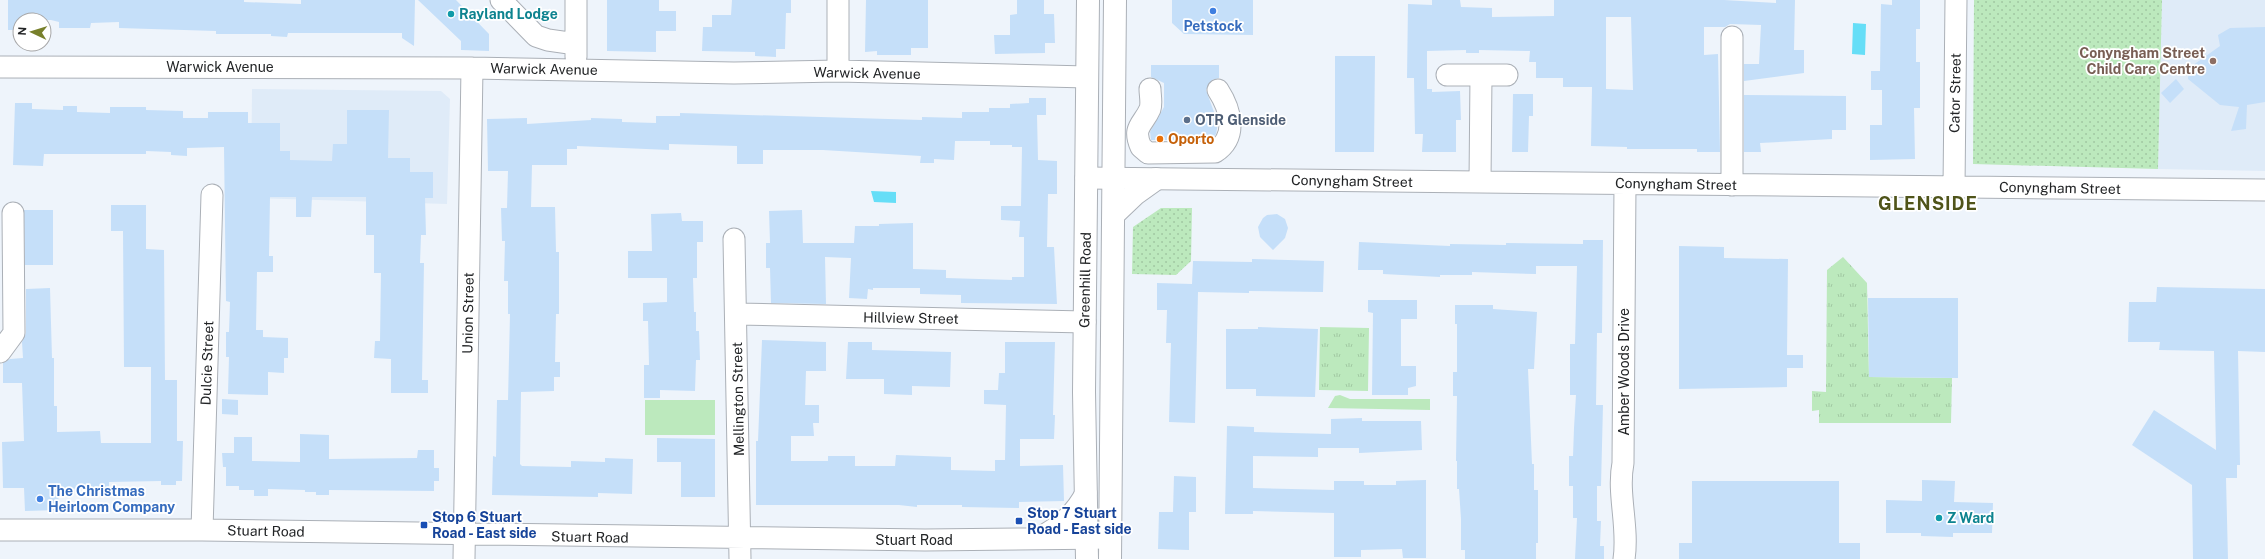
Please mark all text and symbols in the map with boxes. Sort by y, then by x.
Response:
place label: Rayland Lodge [459,6,558,22]
marker: Petstock [1208,6,1218,16]
marker: Rayland Lodge [446,9,456,19]
north arrow [12,12,52,52]
place label: Petstock [1183,18,1243,34]
text: N [16,27,28,36]
place label: Conyngham Street Child Care Centre [2079,45,2205,77]
street label: Cator Street [1946,53,1964,133]
marker: Conyngham Street Child Care Centre [2208,56,2218,66]
street label: Warwick Avenue [166,59,274,75]
street label: Warwick Avenue [490,60,598,78]
street label: Warwick Avenue [813,64,921,82]
place label: OTR Glenside [1195,112,1286,128]
marker: OTR Glenside [1182,115,1192,125]
place label: Oporto [1168,131,1214,147]
marker: Oporto [1155,134,1165,144]
street label: Conyngham Street [1291,172,1413,190]
street label: Conyngham Street [1615,175,1737,193]
street label: Conyngham Street [1999,179,2121,197]
district label: GLENSIDE [1878,193,1978,214]
street label: Greenhill Road [1076,232,1094,328]
street label: Union Street [459,272,477,354]
street label: Amber Woods Drive [1616,308,1632,436]
street label: Hillview Street [863,309,959,327]
street label: Dulcie Street [198,320,216,406]
street label: Mellington Street [729,342,747,456]
place label: The Christmas Heirloom Company [48,483,175,515]
marker: The Christmas Heirloom Company [35,494,45,504]
place label: Stop 7 Stuart Road - East side [1027,505,1132,537]
place label: Stop 6 Stuart Road - East side [432,509,537,541]
place label: Z Ward [1947,510,1994,526]
marker: Z Ward [1934,513,1944,523]
marker: Stop 7 Stuart Road - East side [1014,516,1024,526]
marker: Stop 6 Stuart Road - East side [419,520,429,530]
street label: Stuart Road [227,522,305,540]
street label: Stuart Road [551,528,629,546]
street label: Stuart Road [875,532,953,548]

